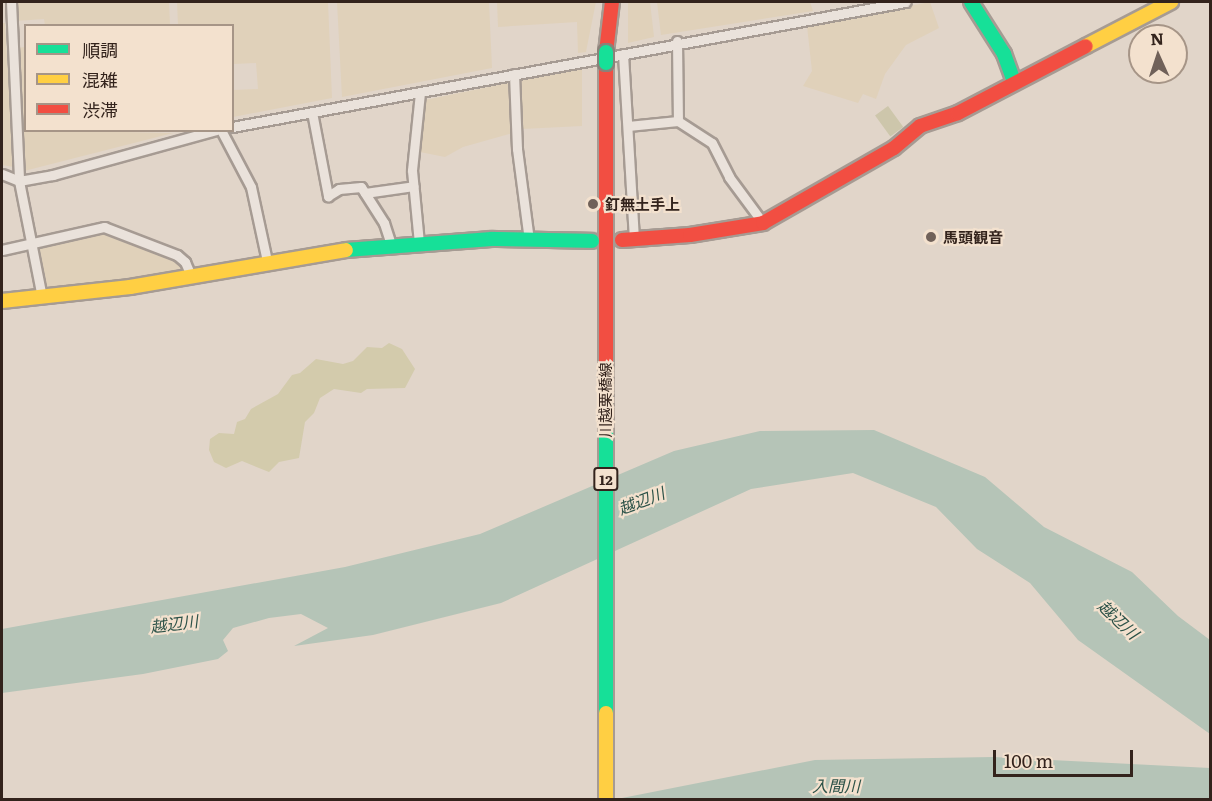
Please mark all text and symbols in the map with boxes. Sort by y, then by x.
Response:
legend [24,24,234,132]
north arrow [1128,24,1188,84]
text: N [1150,26,1165,50]
text: 順調 [82,36,118,63]
text: 混雑 [82,66,118,93]
text: 渋滞 [82,96,118,123]
place label: 釘無土手上 [605,195,680,213]
marker: 釘無土手上 [586,197,600,211]
place label: 馬頭観音 [943,228,1003,246]
marker: 馬頭観音 [924,230,938,244]
street label: 川越栗橋線 [596,363,614,437]
road number: 12 [592,468,620,490]
water label: 越辺川 [615,482,667,518]
water label: 越辺川 [1095,596,1143,642]
water label: 越辺川 [149,611,199,635]
scale bar [996,738,1136,776]
text: 100 m [1004,747,1053,774]
water label: 入間川 [812,775,860,795]

